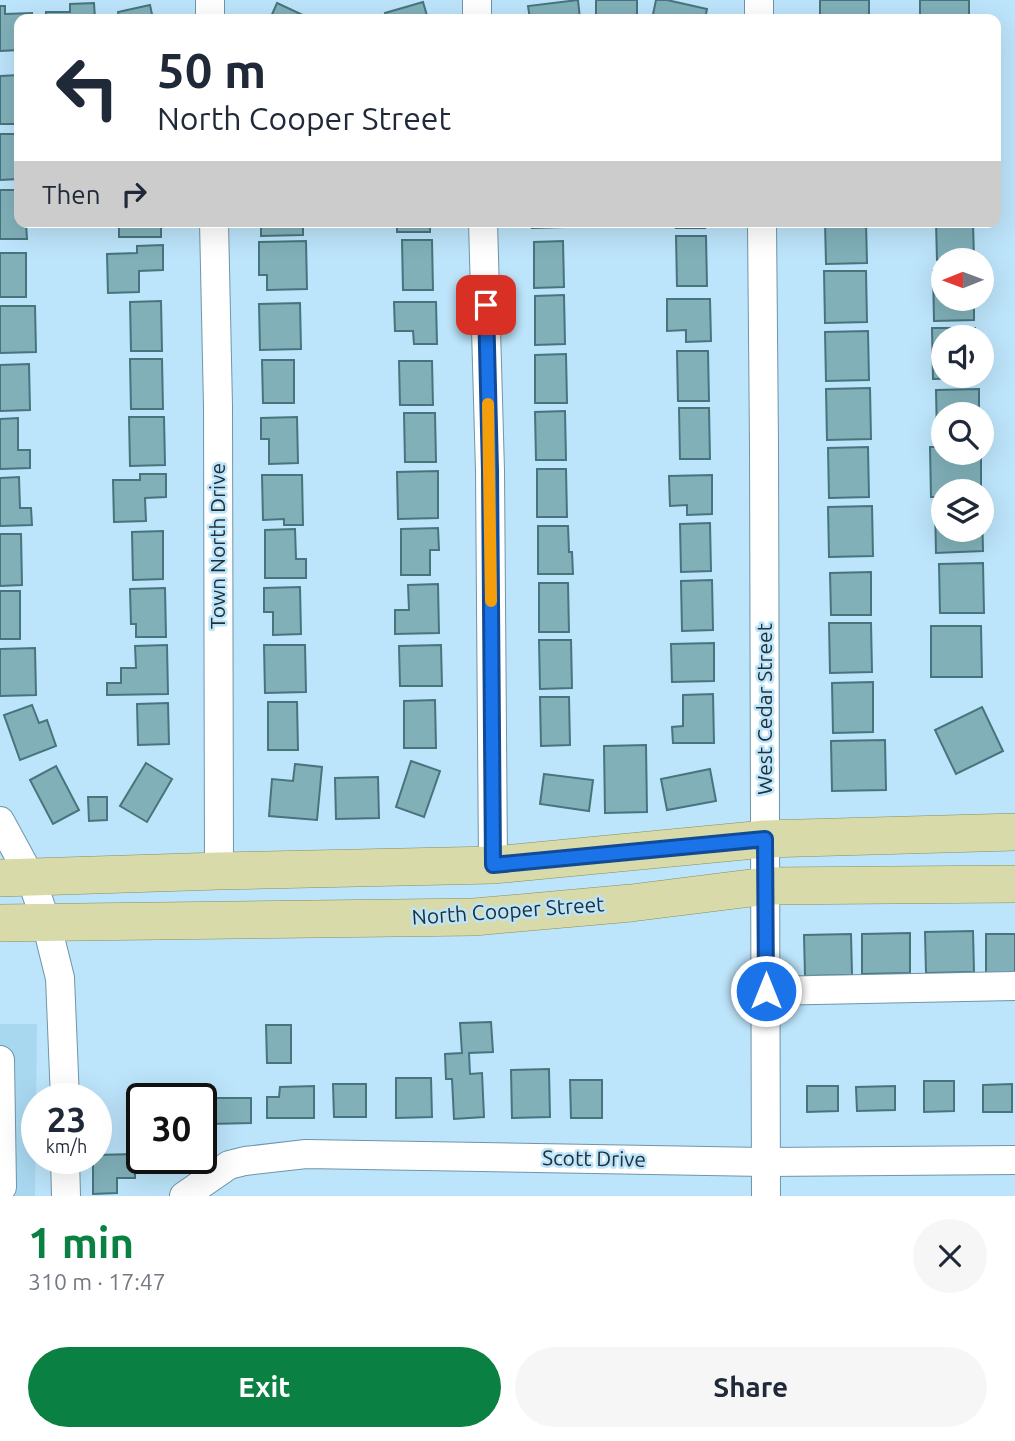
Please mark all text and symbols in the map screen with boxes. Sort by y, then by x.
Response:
icon: left [42,42,133,133]
text: 50 m [157,42,266,97]
text: North Cooper Street [157,100,451,136]
icon: right [115,175,153,213]
text: Then [42,180,101,209]
north arrow [931,248,994,312]
map controls [931,248,994,542]
pin [456,275,516,335]
icon: arrive [467,286,505,324]
button: sound [931,325,994,388]
button: search [931,402,994,465]
street label: Town North Drive [205,463,229,629]
button: layers [931,479,994,542]
street label: West Cedar Street [752,623,776,795]
street label: North Cooper Street [411,891,605,929]
position arrow [729,954,803,1028]
speed limit sign: 30 [126,1083,217,1174]
text: 23 [47,1099,86,1139]
text: km/h [46,1136,87,1156]
street label: Scott Drive [542,1145,646,1171]
text: 1 min [28,1219,134,1266]
button: close [913,1219,987,1293]
text: 310 m · 17:47 [28,1269,166,1294]
button: Exit [28,1347,501,1427]
button: Share [515,1347,987,1427]

